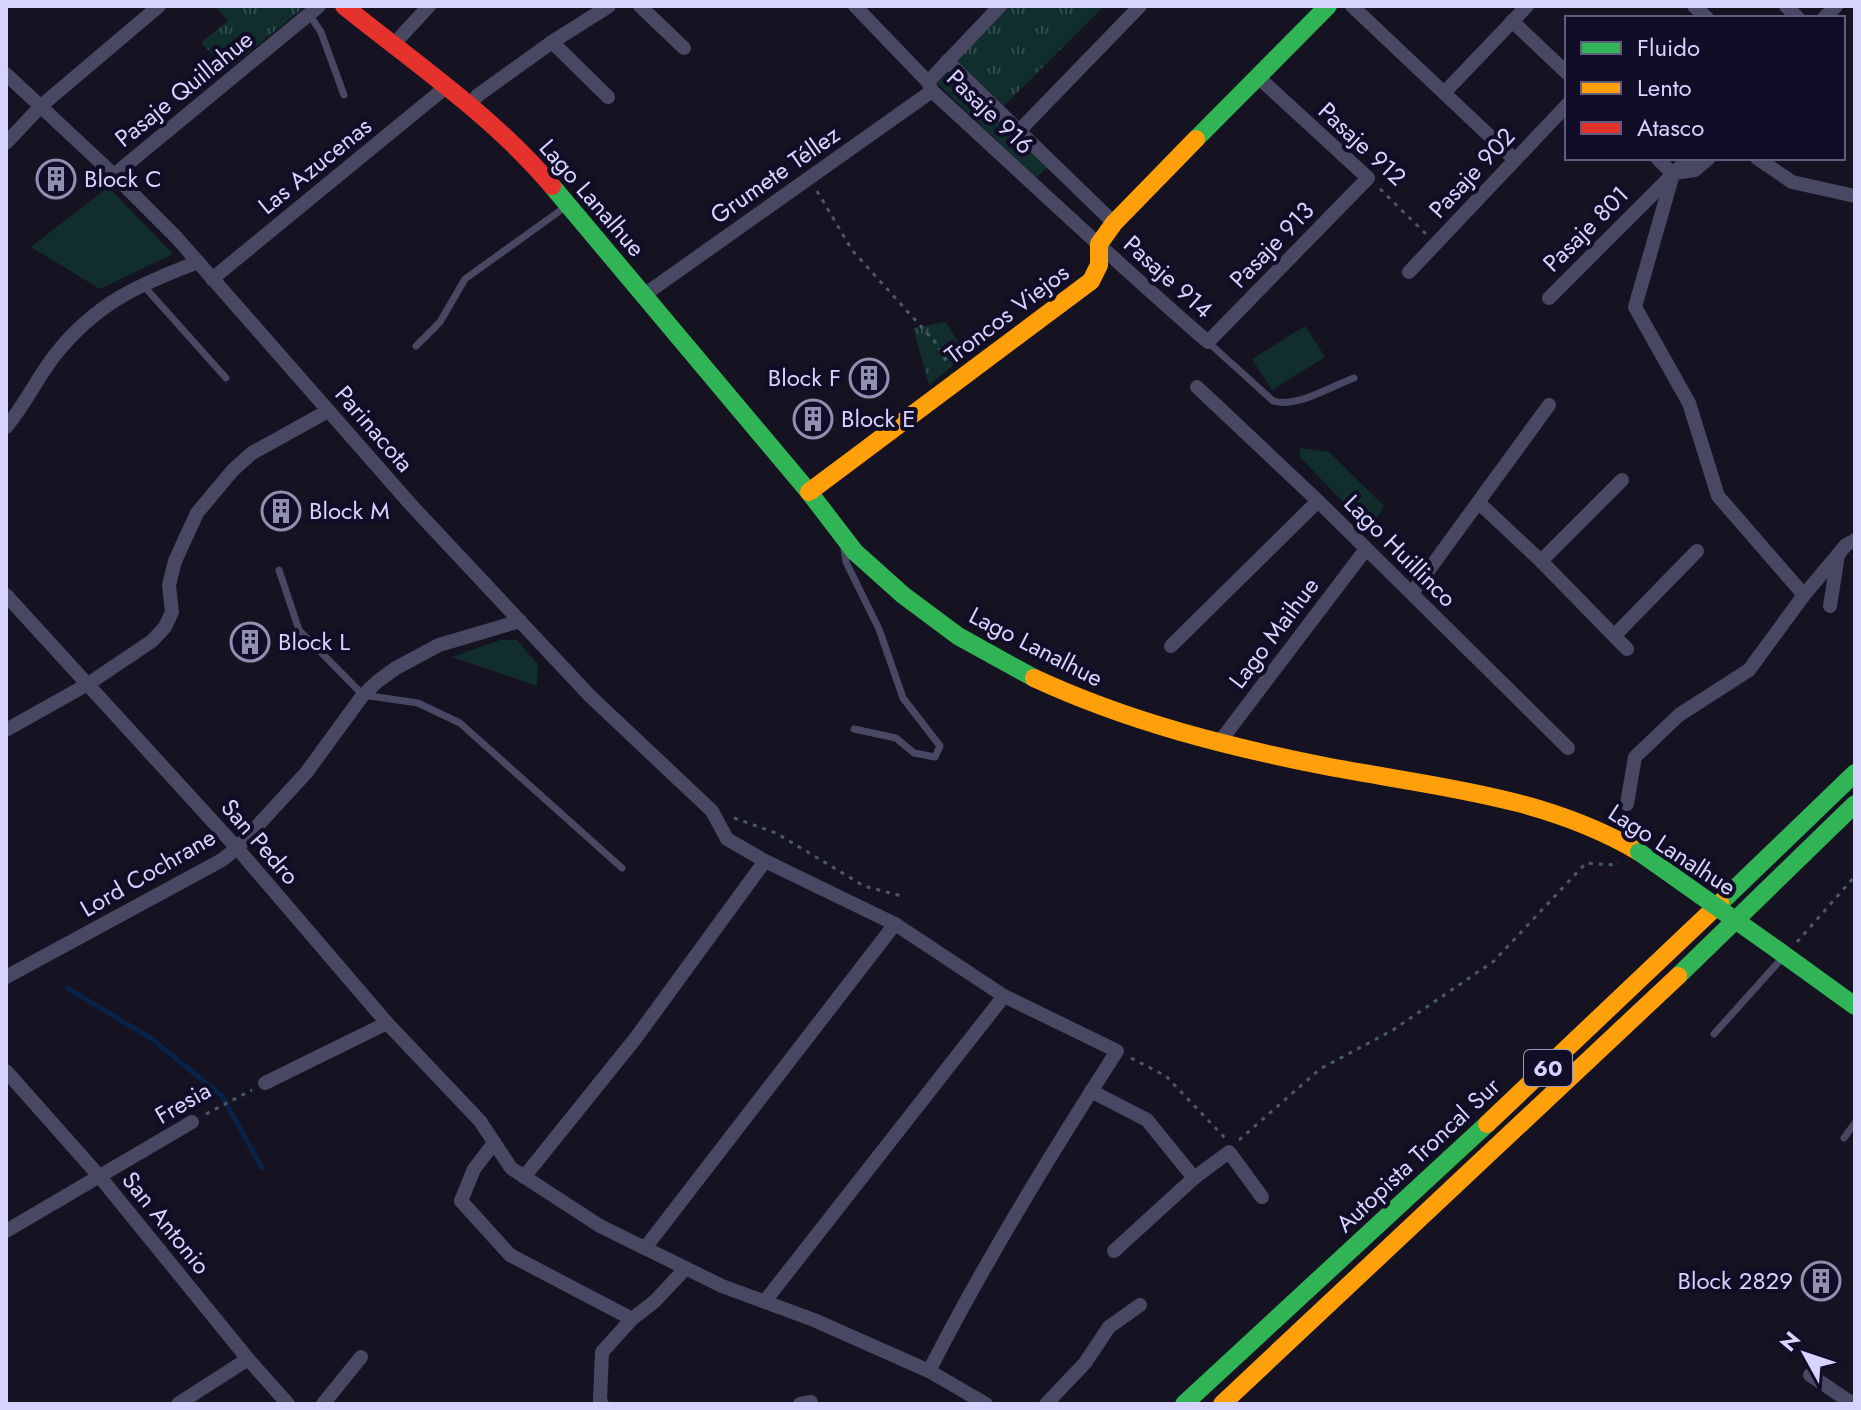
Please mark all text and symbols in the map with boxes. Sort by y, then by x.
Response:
legend [1565,16,1845,160]
street label: Pasaje Quillahue [107,22,260,155]
text: Fluido [1637,30,1700,65]
street label: Pasaje 916 [939,61,1042,162]
text: Lento [1637,70,1692,105]
street label: Pasaje 912 [1311,94,1414,194]
street label: Las Azucenas [250,109,379,222]
text: Atasco [1637,110,1704,145]
street label: Grumete Téllez [703,117,847,232]
street label: Pasaje 902 [1420,120,1523,226]
street label: Lago Lanalhue [531,131,653,264]
building icon: Block C [35,158,77,200]
place label: Block C [84,161,162,196]
street label: Pasaje 801 [1535,178,1637,280]
street label: Pasaje 913 [1221,193,1322,296]
street label: Pasaje 914 [1116,227,1221,326]
street label: Troncos Viejos [937,255,1076,372]
building icon: Block F [848,357,890,399]
place label: Block F [768,360,841,395]
street label: Parinacota [327,378,422,480]
building icon: Block E [792,398,834,440]
place label: Block E [841,401,915,436]
street label: Lago Huillinco [1336,486,1465,615]
building icon: Block M [260,490,302,532]
place label: Block M [309,493,390,528]
street label: Lago Maihue [1220,570,1327,696]
street label: Lago Lanalhue [963,598,1109,695]
building icon: Block L [229,621,271,663]
place label: Block L [278,624,350,659]
street label: San Pedro [213,791,308,892]
street label: Lago Lanalhue [1602,795,1743,904]
street label: Lord Cochrane [73,820,222,926]
road number: 60 [1524,1050,1572,1086]
street label: Autopista Troncal Sur [1328,1069,1508,1240]
street label: Fresia [148,1073,217,1133]
street label: San Antonio [114,1164,219,1282]
building icon: Block 2829 [1800,1260,1842,1302]
place label: Block 2829 [1678,1263,1793,1298]
north arrow [1765,1314,1845,1394]
text: N [1772,1324,1808,1358]

